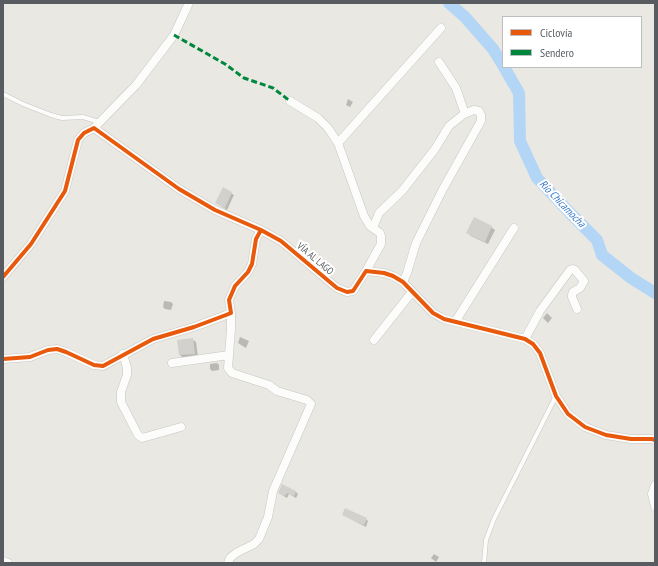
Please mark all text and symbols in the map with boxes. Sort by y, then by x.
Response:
legend [502,16,642,68]
text: Ciclovía [540,25,572,40]
text: Sendero [540,45,574,60]
water label: Río Chicamocha [536,178,588,230]
street label: VÍA AL LAGO [294,240,336,278]

